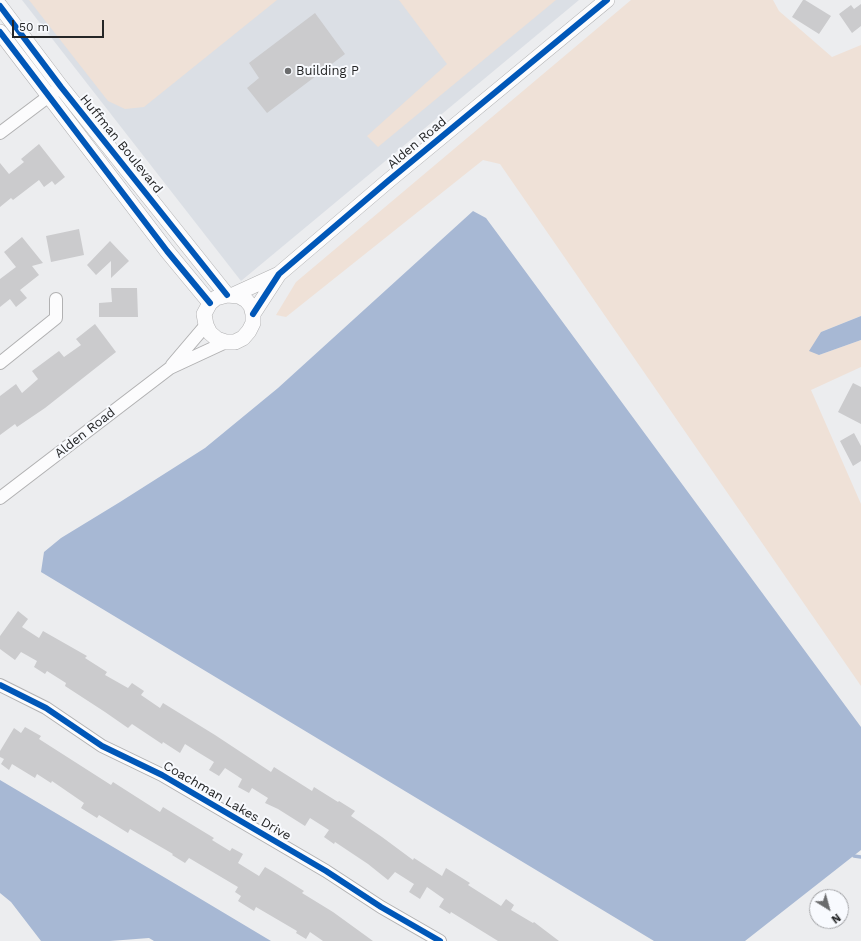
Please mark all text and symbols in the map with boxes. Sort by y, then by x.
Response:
scale bar [14,12,106,38]
text: 50 m [19,20,49,34]
place label: Building P [296,63,359,79]
marker: Building P [283,66,293,76]
street label: Huffman Boulevard [76,91,166,197]
street label: Alden Road [384,114,450,172]
street label: Alden Road [52,405,118,461]
street label: Coachman Lakes Drive [160,758,294,844]
north arrow [809,889,849,929]
text: N [829,911,843,926]

